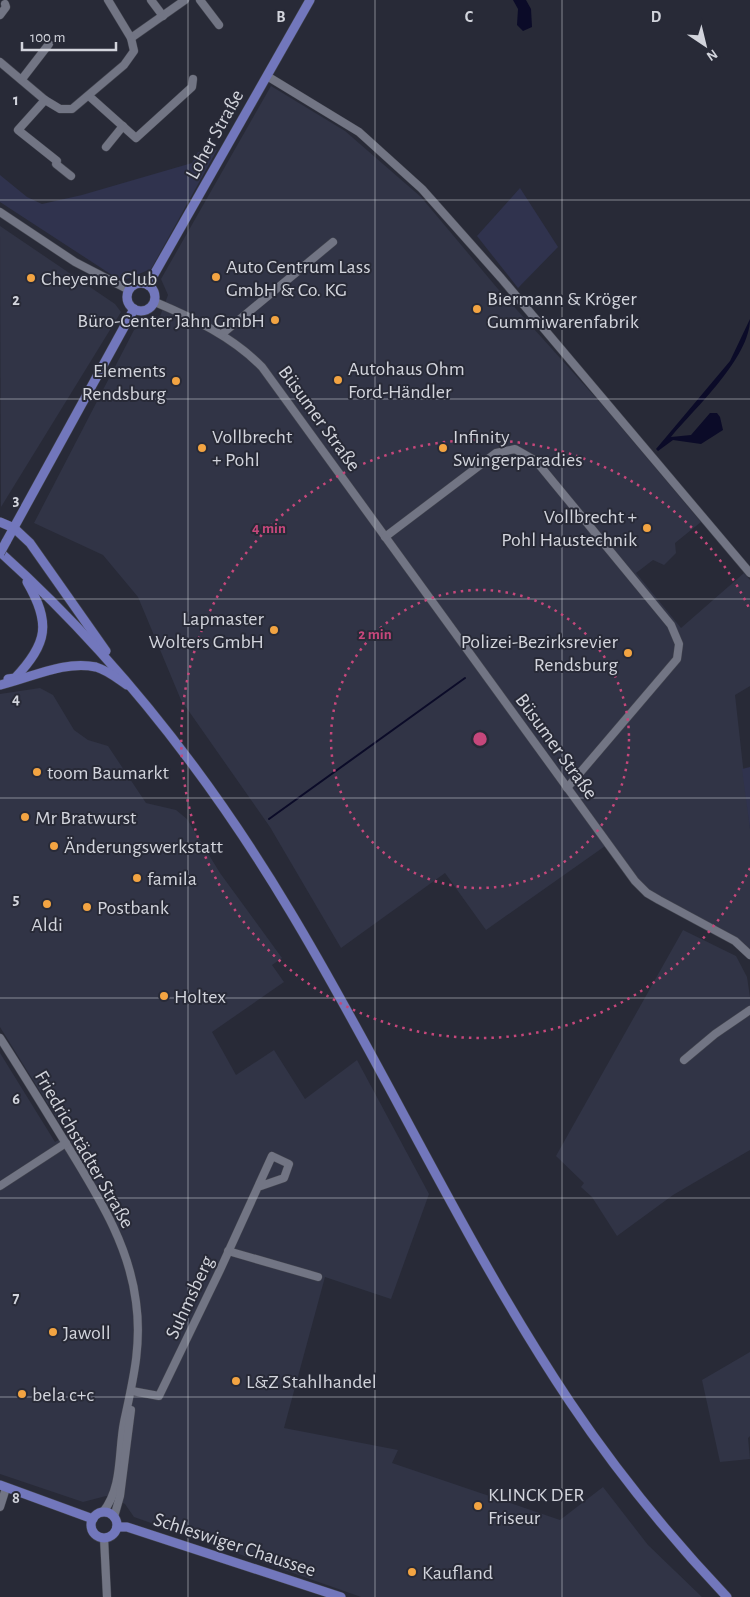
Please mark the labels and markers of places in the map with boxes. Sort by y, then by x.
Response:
place label: Auto Centrum Lass GmbH & Co. KG [226,257,371,300]
place label: Cheyenne Club [41,269,157,289]
marker: Auto Centrum Lass GmbH & Co. KG [210,271,222,283]
marker: Cheyenne Club [25,272,37,284]
place label: Biermann & Kröger Gummiwarenfabrik [487,289,639,332]
marker: Biermann & Kröger Gummiwarenfabrik [471,303,483,315]
place label: Büro-Center Jahn GmbH [77,311,265,331]
marker: Büro-Center Jahn GmbH [269,314,281,326]
place label: Autohaus Ohm Ford-Händler [348,359,465,402]
place label: Elements Rendsburg [82,361,166,404]
marker: Autohaus Ohm Ford-Händler [332,374,344,386]
marker: Elements Rendsburg [170,375,182,387]
place label: Vollbrecht + Pohl [212,427,293,470]
place label: Infinity Swingerparadies [453,427,583,470]
marker: Vollbrecht + Pohl [196,442,208,454]
marker: Infinity Swingerparadies [437,442,449,454]
place label: Vollbrecht + Pohl Haustechnik [501,507,637,550]
marker: Vollbrecht + Pohl Haustechnik [641,522,653,534]
place label: Lapmaster Wolters GmbH [149,609,265,652]
marker: Lapmaster Wolters GmbH [268,624,280,636]
place label: Polizei-Bezirksrevier Rendsburg [461,632,619,675]
marker: Polizei-Bezirksrevier Rendsburg [622,647,634,659]
centre of rings [471,730,489,748]
place label: toom Baumarkt [47,763,169,783]
marker: toom Baumarkt [31,766,43,778]
place label: Mr Bratwurst [35,808,137,828]
marker: Mr Bratwurst [19,811,31,823]
place label: Änderungswerkstatt [64,837,224,857]
marker: Änderungswerkstatt [48,840,60,852]
place label: famila [147,869,197,889]
marker: famila [131,872,143,884]
marker: Aldi [41,898,53,910]
place label: Postbank [97,898,169,918]
marker: Postbank [81,901,93,913]
place label: Aldi [31,915,63,935]
place label: Holtex [174,987,226,1007]
marker: Holtex [158,990,170,1002]
place label: Jawoll [63,1323,111,1343]
marker: Jawoll [47,1326,59,1338]
place label: L&Z Stahlhandel [246,1372,377,1392]
marker: L&Z Stahlhandel [230,1375,242,1387]
place label: bela c+c [32,1385,94,1405]
marker: bela c+c [16,1388,28,1400]
place label: KLINCK DER Friseur [488,1485,584,1528]
marker: KLINCK DER Friseur [472,1500,484,1512]
place label: Kaufland [422,1563,493,1583]
marker: Kaufland [406,1566,418,1578]

